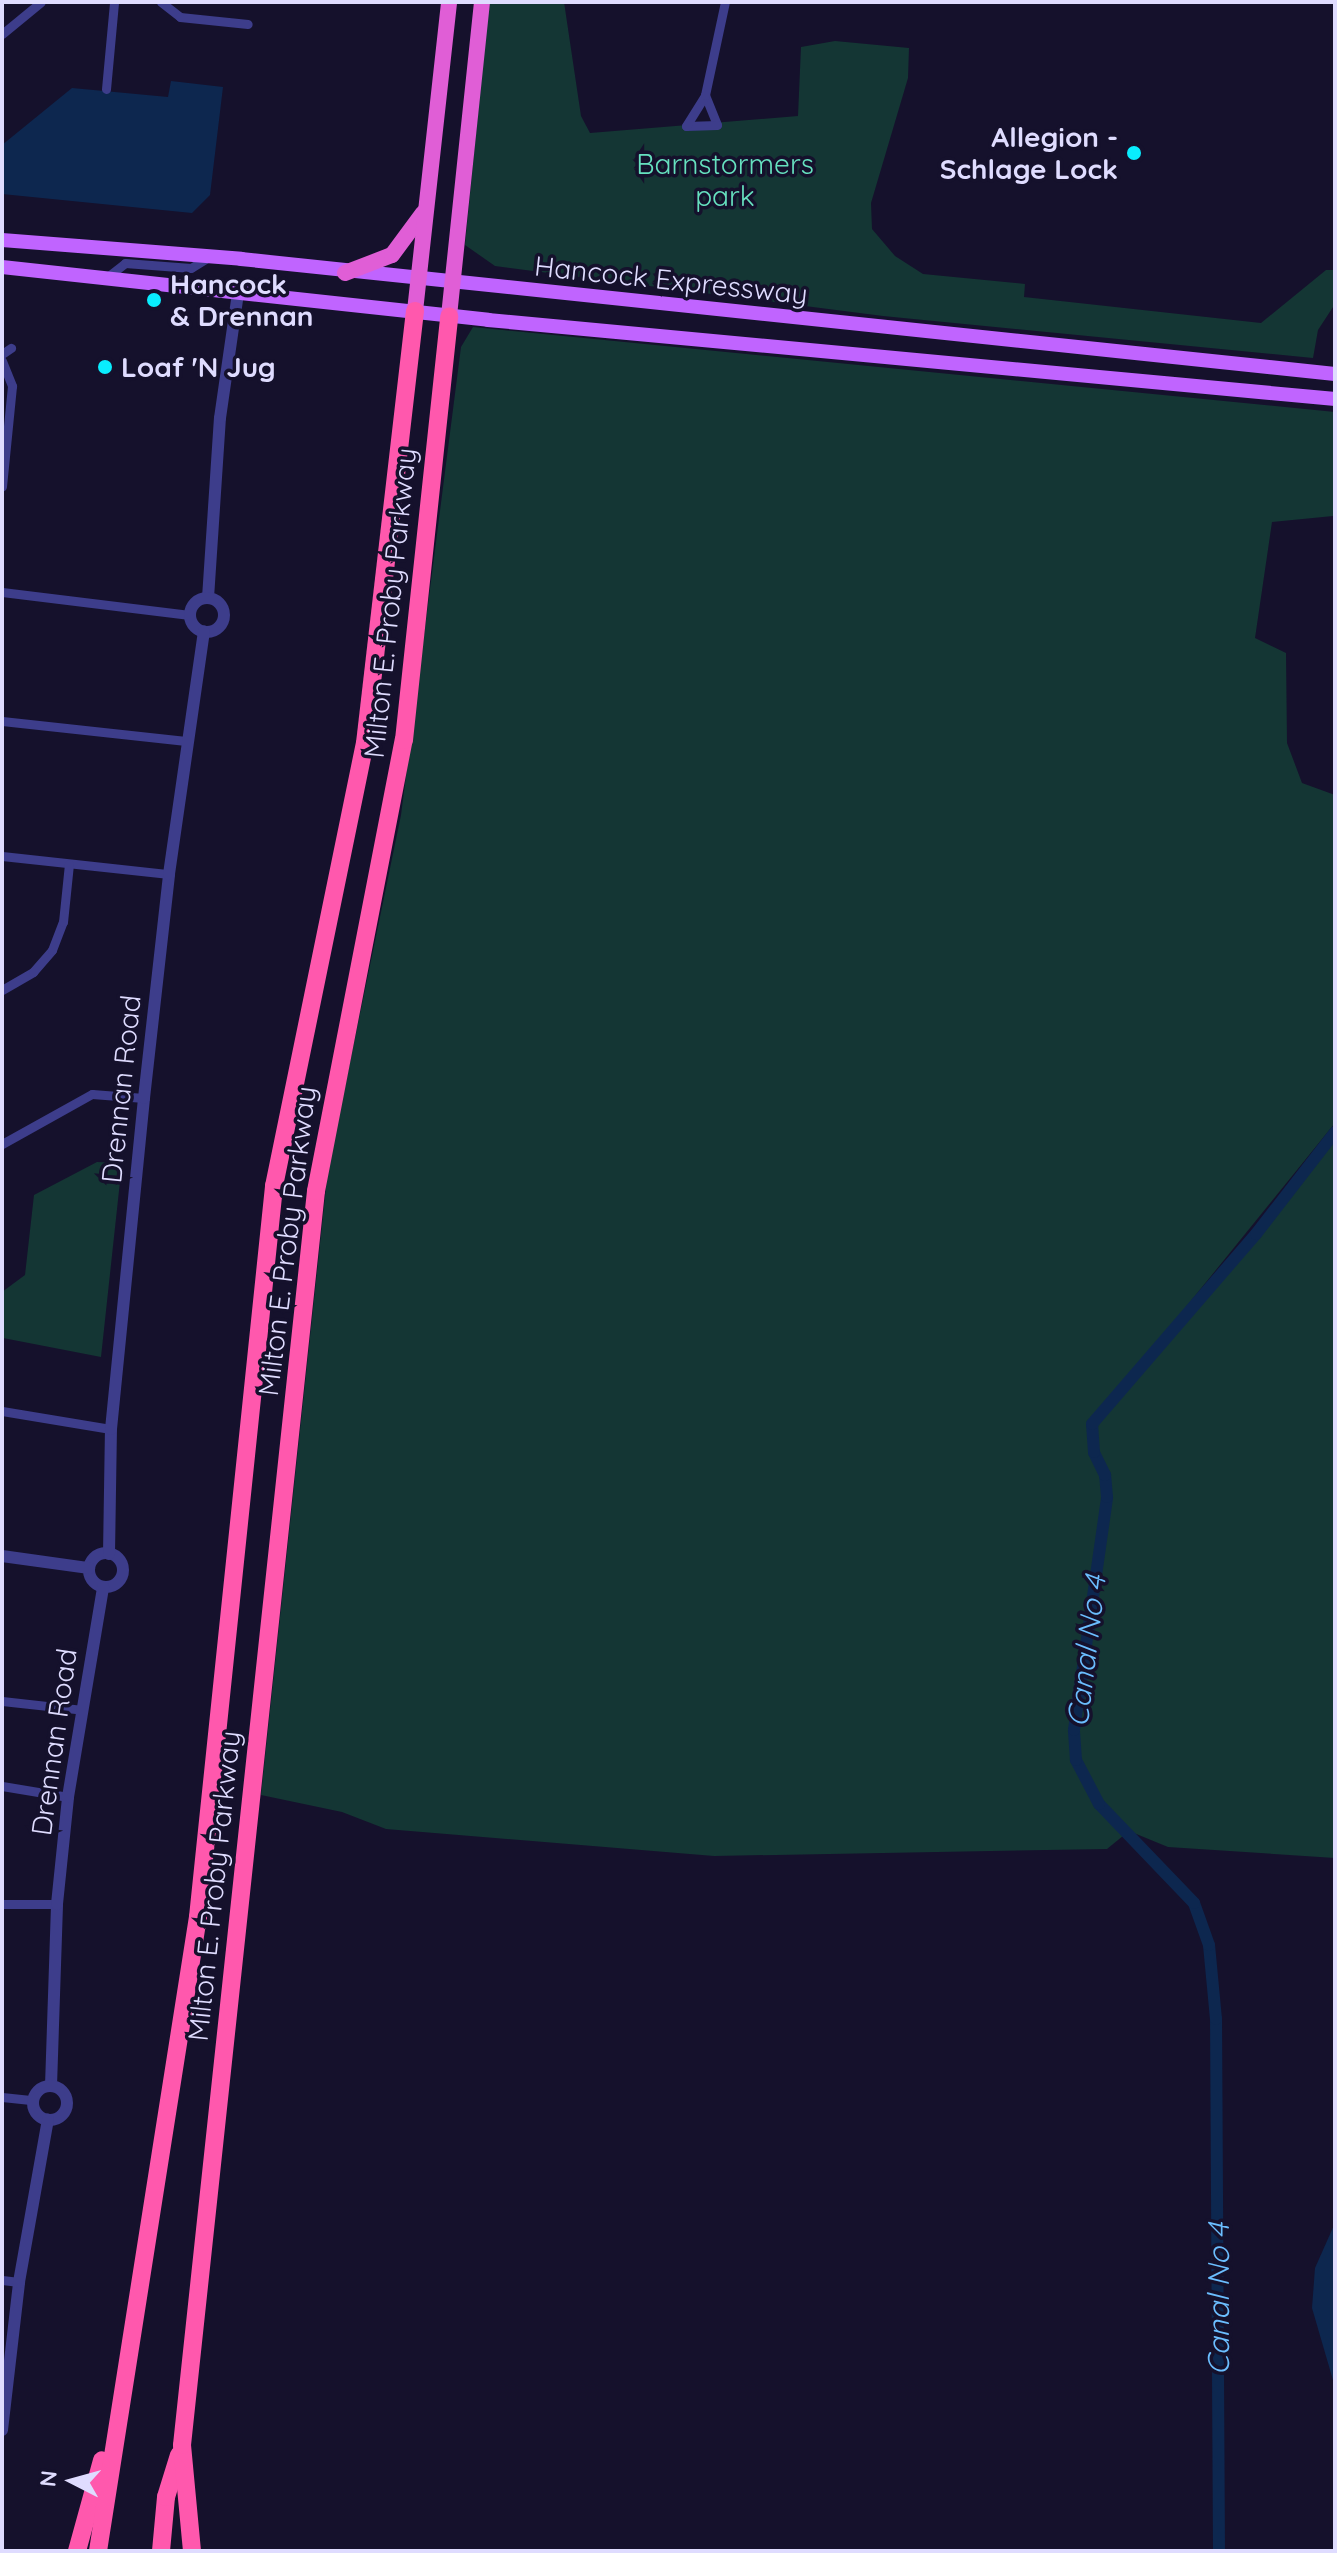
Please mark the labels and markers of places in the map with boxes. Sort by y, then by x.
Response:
place label: Allegion - Schlage Lock [940,120,1118,186]
marker: Allegion - Schlage Lock [1125,144,1143,162]
place label: Hancock & Drennan [170,267,313,333]
marker: Hancock & Drennan [145,291,163,309]
place label: Loaf 'N Jug [121,350,276,384]
marker: Loaf 'N Jug [96,358,114,376]

